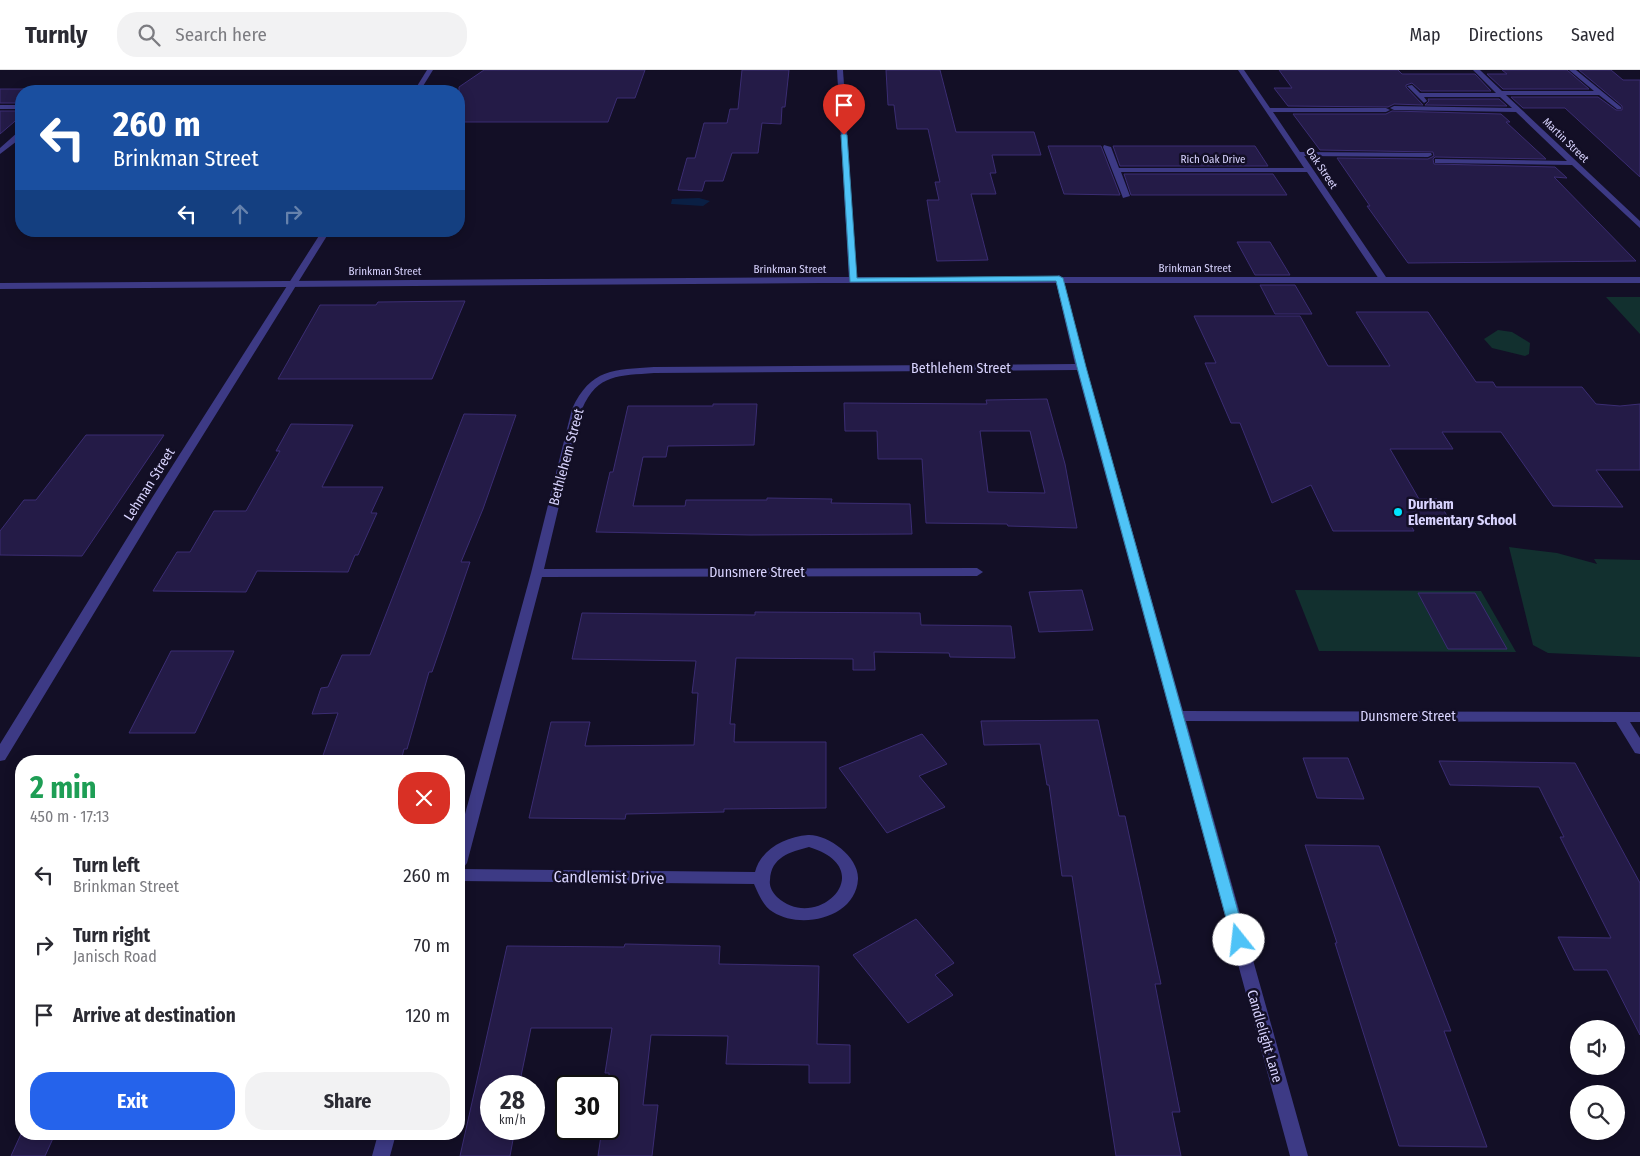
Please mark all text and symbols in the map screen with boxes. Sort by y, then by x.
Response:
search box [117,12,467,57]
text: Turnly [25,21,87,49]
icon: search [135,21,163,49]
text: Search here [175,23,267,46]
text: Map [1409,24,1441,46]
text: Directions [1469,24,1543,46]
text: Saved [1571,24,1615,46]
pin [823,84,865,135]
icon: arrive [830,91,858,119]
text: 260 m [113,103,201,145]
icon: left [30,105,95,170]
street label: Martin Street [1540,115,1592,166]
text: Brinkman Street [113,145,259,172]
street label: Oak Street [1303,145,1340,192]
street label: Rich Oak Drive [1180,153,1246,166]
icon: left [173,200,201,228]
icon: ahead [226,200,254,228]
icon: right [279,200,307,228]
street label: Brinkman Street [1159,262,1232,275]
street label: Brinkman Street [754,263,827,276]
street label: Brinkman Street [349,265,422,278]
street label: Bethlehem Street [911,360,1011,377]
street label: Bethlehem Street [545,406,588,508]
street label: Lehman Street [120,444,179,524]
place label: Durham Elementary School [1408,496,1517,529]
marker: Durham Elementary School [1392,506,1404,518]
street label: Dunsmere Street [709,564,805,581]
street label: Dunsmere Street [1360,708,1456,725]
text: 2 min [30,770,97,806]
button: close [398,772,450,824]
text: 450 m · 17:13 [30,807,109,826]
text: Turn left [73,854,140,877]
icon: left [30,861,58,889]
text: 260 m [403,864,450,887]
street label: Candlemist Drive [553,867,665,888]
text: Brinkman Street [73,877,179,896]
position arrow [1212,913,1264,965]
text: Turn right [73,924,150,947]
icon: right [30,931,58,959]
text: 70 m [414,934,450,957]
text: Janisch Road [73,947,157,966]
street label: Candlelight Lane [1243,988,1286,1084]
icon: arrive [30,1001,58,1029]
text: Arrive at destination [73,1004,236,1027]
text: 120 m [405,1004,450,1027]
map controls [1570,1020,1625,1140]
button: sound [1570,1020,1625,1075]
button: Exit [30,1072,235,1130]
button: Share [245,1072,450,1130]
speed limit sign: 30 [555,1075,620,1140]
button: search [1570,1085,1625,1140]
text: 28 [500,1086,525,1116]
text: km/h [499,1113,526,1127]

